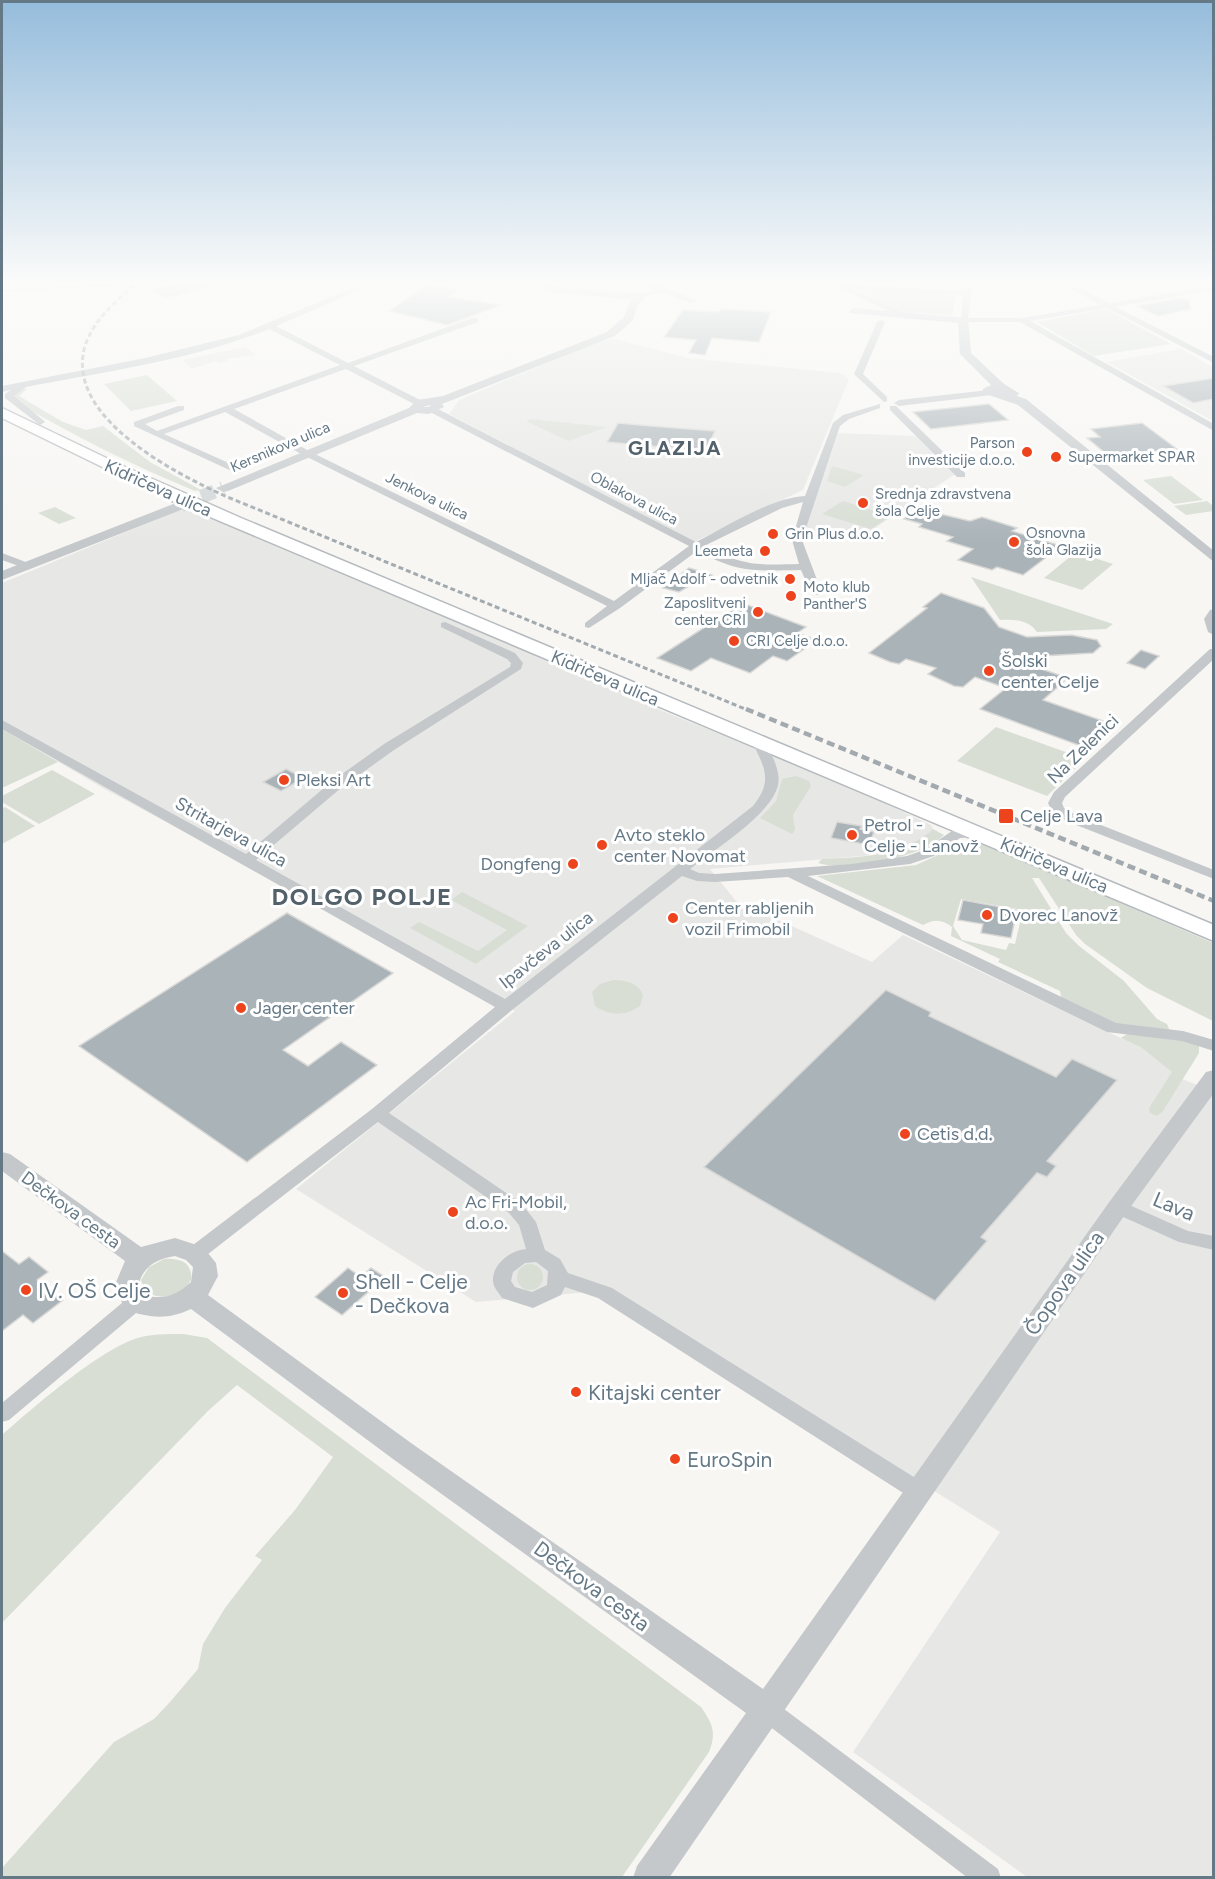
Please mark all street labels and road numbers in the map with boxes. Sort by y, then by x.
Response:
street label: Kersnikova ulica [227,418,333,476]
street label: Kidričeva ulica [101,455,215,521]
street label: Oblakova ulica [587,467,681,529]
street label: Jenkova ulica [383,468,471,524]
street label: Kidričeva ulica [548,645,662,711]
street label: Na Zelenici [1043,710,1123,788]
street label: Stritarjeva ulica [171,792,291,872]
street label: Kidričeva ulica [997,832,1111,898]
street label: Ipavčeva ulica [495,907,597,993]
street label: Dečkova cesta [17,1167,125,1253]
street label: Lava [1149,1186,1199,1226]
street label: Čopova ulica [1019,1226,1109,1340]
street label: Dečkova cesta [529,1536,655,1636]

